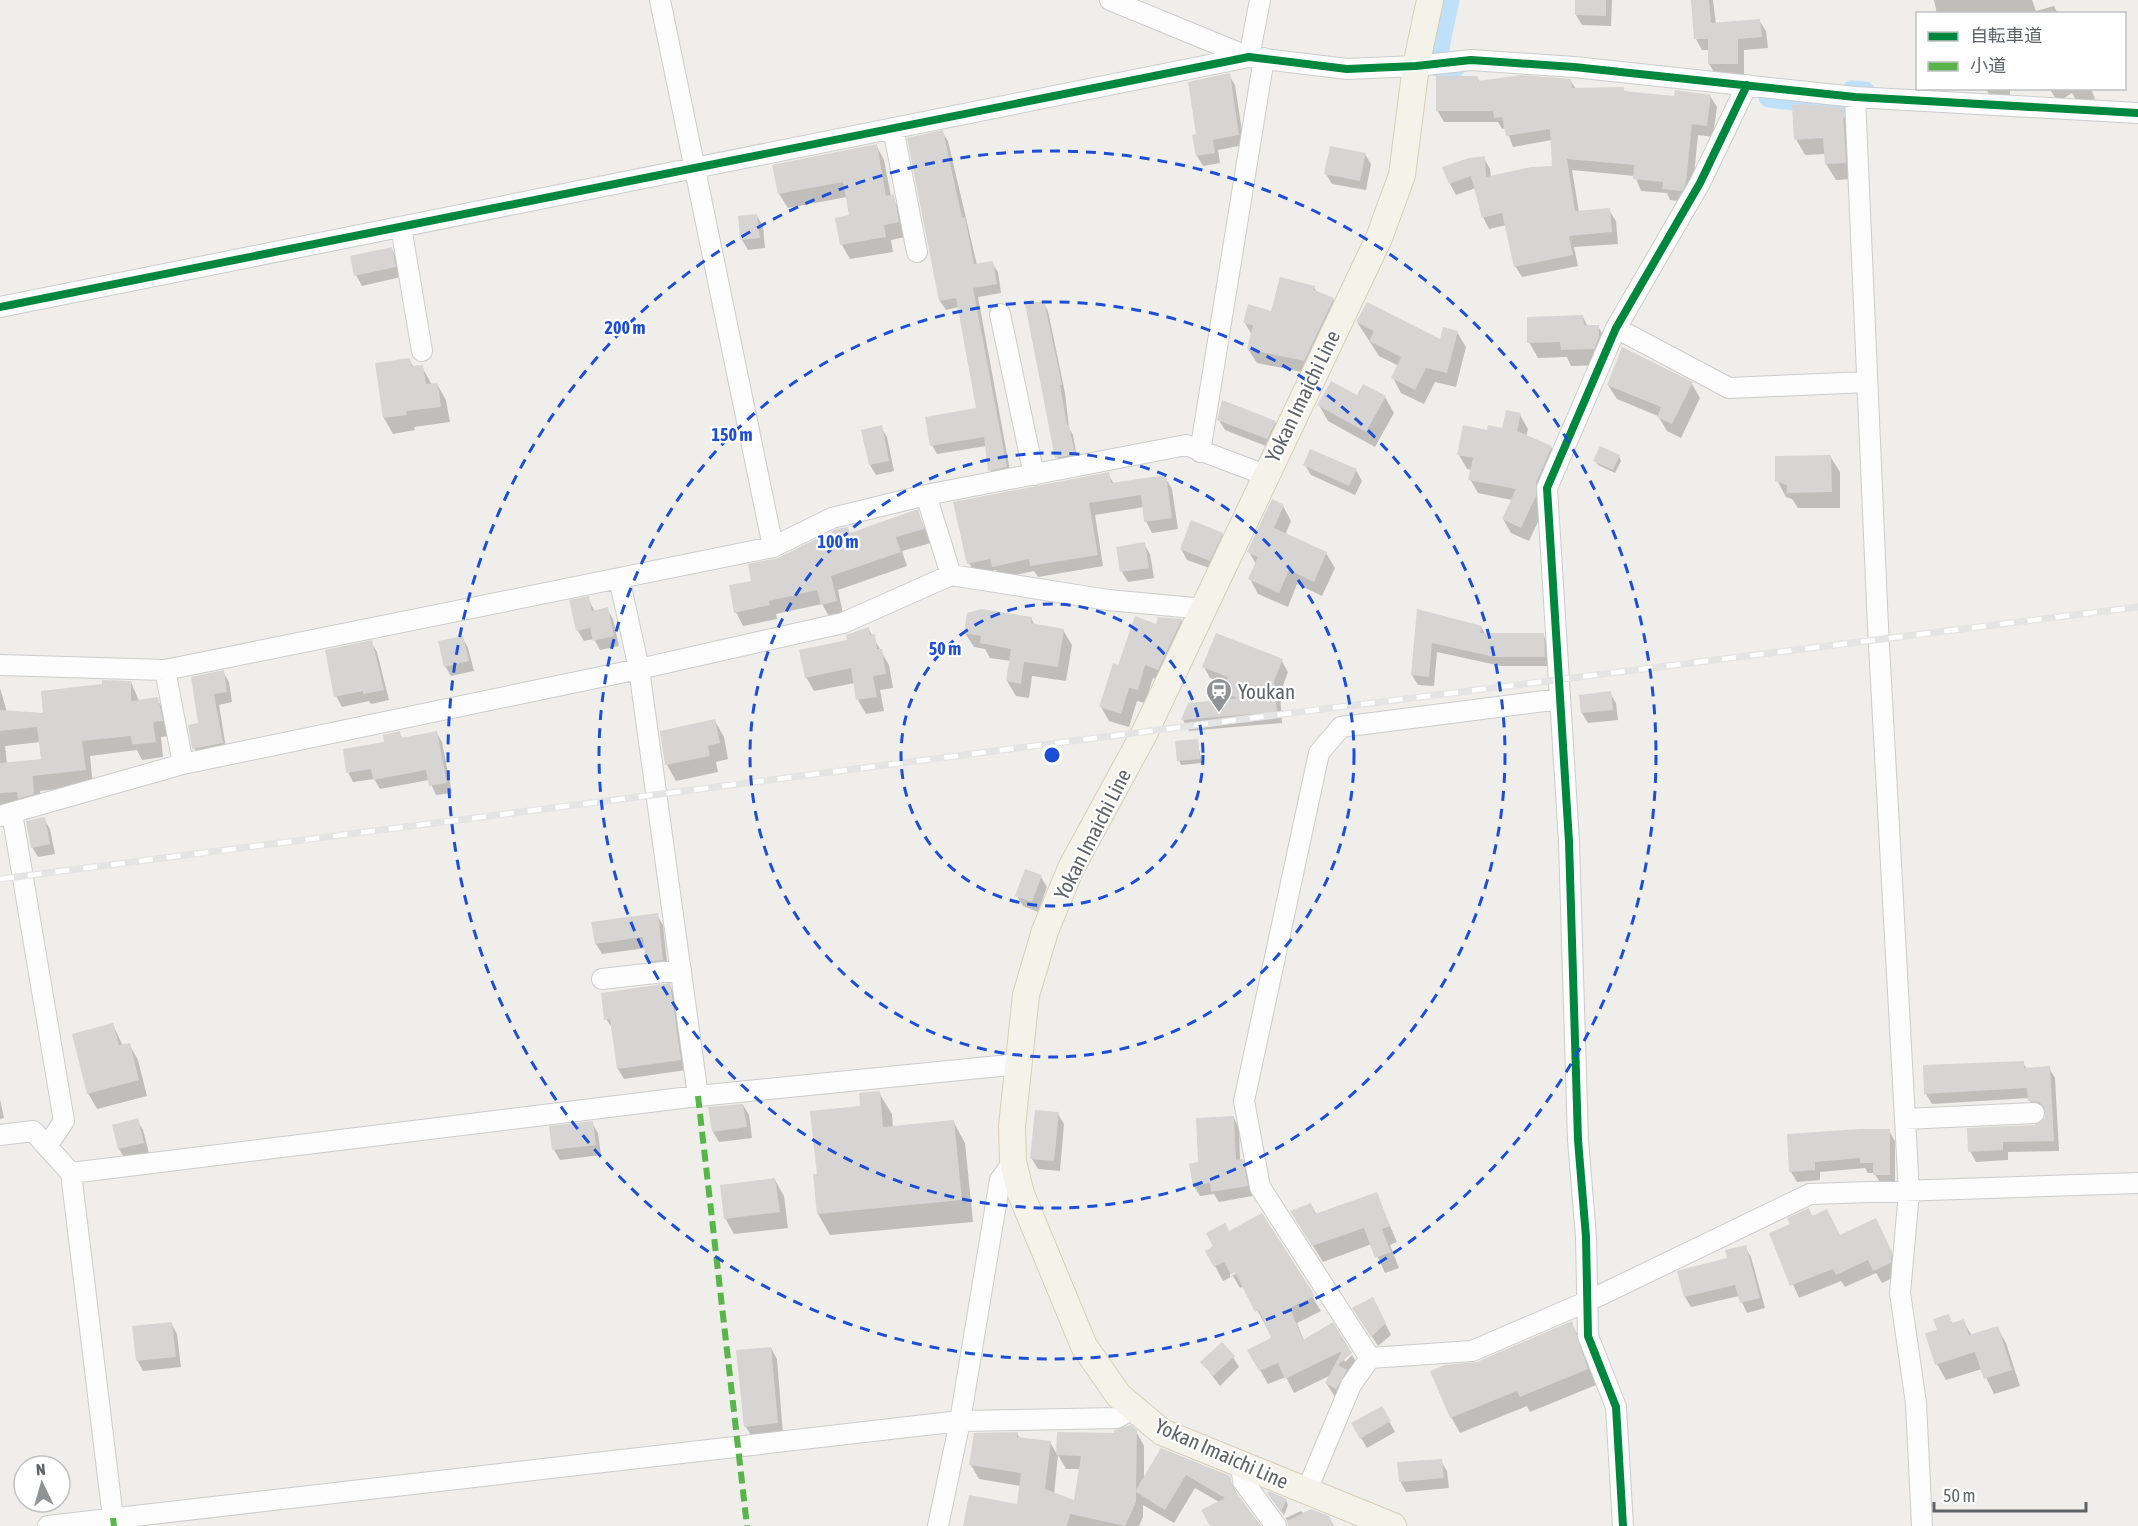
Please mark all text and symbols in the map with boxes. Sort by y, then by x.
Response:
legend [1916,12,2126,90]
text: 自転車道 [1970,25,2042,46]
text: 小道 [1970,55,2006,76]
text: 200 m [605,317,645,338]
street label: Yokan Imaichi Line [1260,326,1344,466]
text: 150 m [712,424,752,445]
text: 100 m [818,531,858,552]
text: 50 m [929,638,961,659]
station icon: Youkan [1204,676,1234,714]
place label: Youkan [1238,679,1295,703]
centre of rings [1042,745,1062,765]
street label: Yokan Imaichi Line [1049,765,1135,903]
street label: Yokan Imaichi Line [1152,1413,1292,1493]
north arrow [12,1454,72,1514]
text: N [35,1460,46,1478]
scale bar [1934,1475,2086,1513]
text: 50 m [1943,1485,1975,1506]

